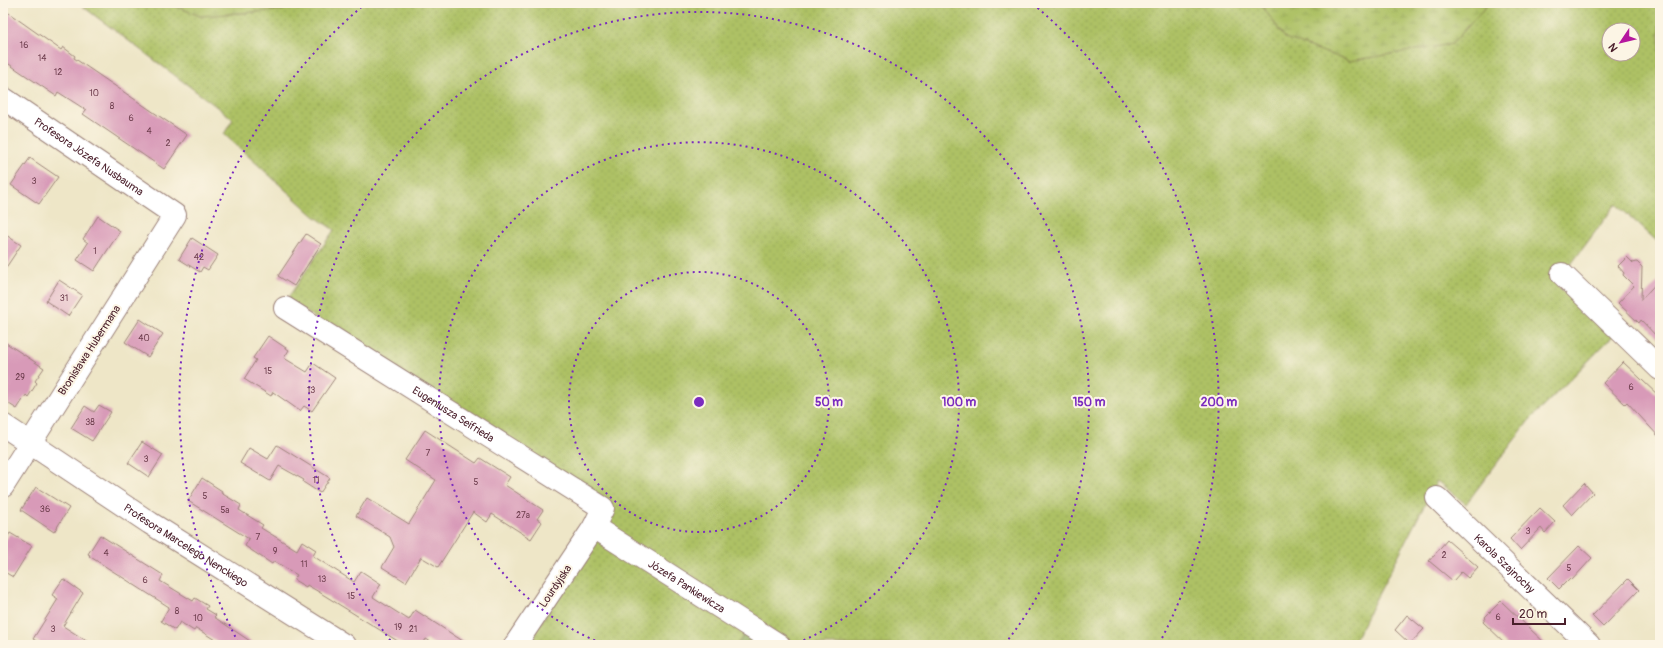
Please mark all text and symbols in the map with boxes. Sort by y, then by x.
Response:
north arrow [1601,22,1641,62]
house number: 16 [20,40,28,51]
text: N [1605,40,1621,54]
house number: 14 [38,53,47,64]
house number: 12 [54,67,62,78]
house number: 10 [89,88,99,99]
house number: 8 [110,101,115,112]
house number: 6 [128,113,134,124]
street label: Profesora Józefa Nusbauma [32,115,146,199]
house number: 4 [146,126,152,137]
house number: 2 [165,138,171,149]
house number: 3 [31,176,37,187]
house number: 1 [93,246,97,257]
house number: 42 [194,252,204,263]
house number: 31 [60,293,68,304]
street label: Bronisława Hubermana [55,303,123,398]
house number: 40 [138,333,150,344]
house number: 15 [264,366,272,377]
house number: 29 [15,372,25,383]
house number: 6 [1628,382,1634,393]
street label: Eugeniusza Seifrieda [410,384,496,445]
house number: 13 [307,385,315,396]
centre of rings [692,395,706,409]
text: 50 m [815,395,843,410]
text: 100 m [942,395,977,410]
text: 150 m [1073,395,1106,410]
text: 200 m [1201,395,1238,410]
house number: 38 [85,417,95,428]
house number: 7 [426,448,431,459]
house number: 3 [143,454,149,465]
house number: 11 [312,475,320,486]
house number: 5 [474,477,479,488]
house number: 5 [203,491,208,502]
street label: Profesora Marcelego Nenckiego [121,501,250,590]
house number: 36 [40,504,50,515]
house number: 5a [220,505,230,516]
house number: 27a [516,510,530,521]
house number: 3 [1525,526,1531,537]
house number: 7 [256,532,261,543]
street label: Karola Szajnochy [1471,532,1537,596]
house number: 9 [273,546,278,557]
house number: 4 [103,548,109,559]
house number: 2 [1441,550,1447,561]
street label: Józefa Pankiewicza [646,557,727,616]
house number: 11 [300,559,308,570]
street label: Lourdyjska [536,563,574,610]
house number: 5 [1567,563,1572,574]
house number: 13 [318,574,326,585]
house number: 6 [142,575,148,586]
house number: 15 [347,591,355,602]
scale bar [1513,600,1565,626]
house number: 8 [175,606,180,617]
text: 20 m [1519,607,1548,622]
house number: 6 [1495,612,1501,623]
house number: 10 [193,613,203,624]
house number: 19 [394,622,402,633]
house number: 3 [50,624,56,635]
house number: 21 [409,624,417,635]

